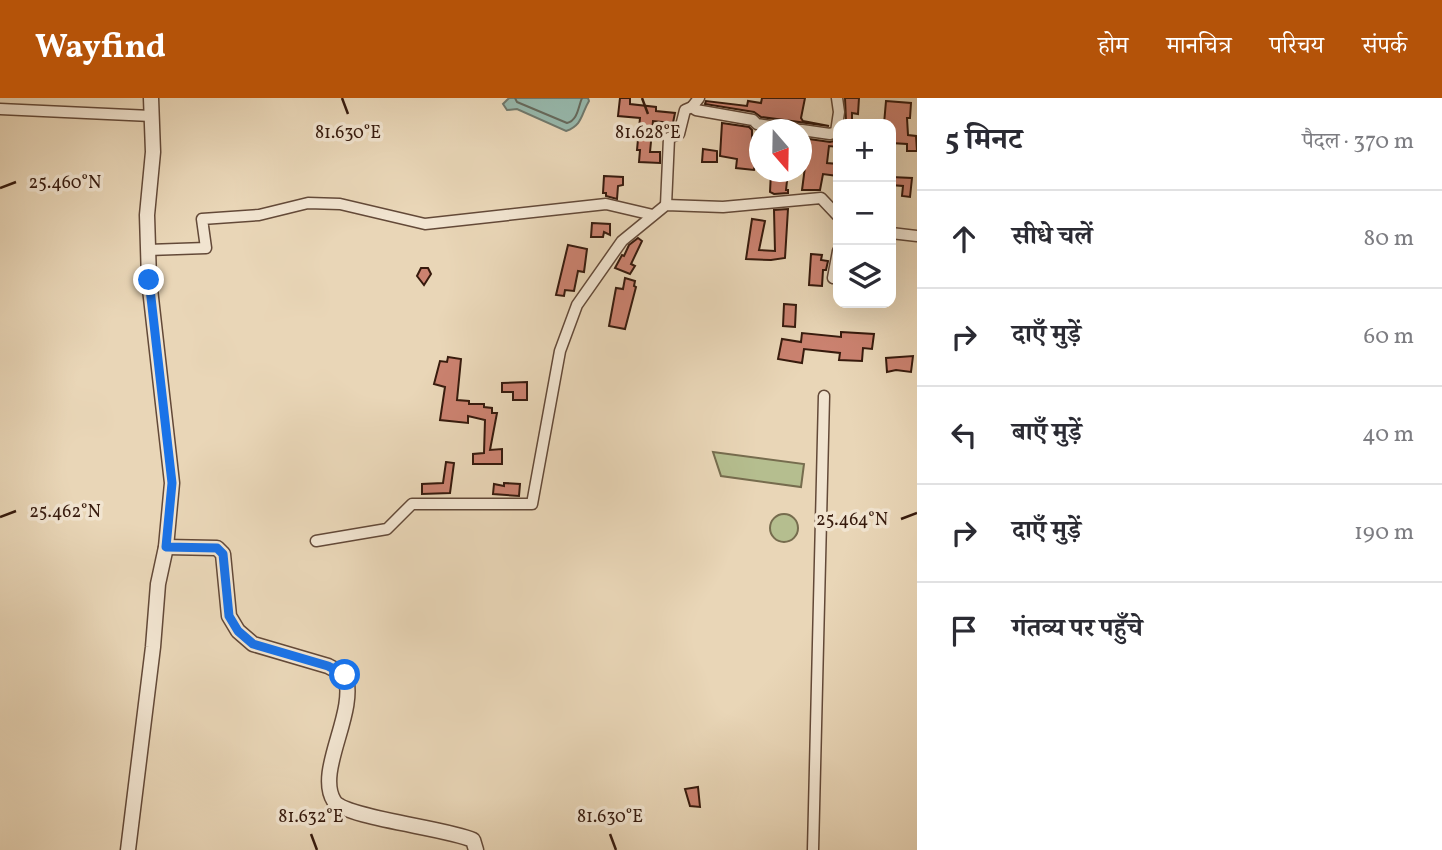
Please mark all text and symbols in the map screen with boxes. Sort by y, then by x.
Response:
text: Wayfind [35,26,166,72]
text: होम [1098,30,1128,64]
text: मानचित्र [1166,30,1232,64]
text: परिचय [1270,30,1324,64]
text: संपर्क [1362,30,1407,64]
north arrow [749,119,812,182]
map controls [833,119,896,308]
button: + [833,119,896,182]
text: 5 मिनट [945,120,1022,162]
text: 81.630°E [315,121,381,146]
text: 81.628°E [615,121,681,146]
text: पैदल · 370 m [1302,126,1414,158]
text: 25.460°N [29,171,101,196]
button: − [833,182,896,245]
text: सीधे चलें [1012,219,1093,255]
icon: ahead [945,220,983,258]
text: 80 m [1364,223,1414,255]
button: layers [833,245,896,308]
route end [133,264,164,295]
text: दाएँ मुड़ें [1012,317,1081,353]
icon: right [945,318,983,356]
text: 60 m [1364,321,1414,353]
text: बाएँ मुड़ें [1012,415,1082,451]
icon: left [945,416,983,454]
text: 40 m [1362,419,1414,451]
text: 25.462°N [29,500,101,525]
text: 25.464°N [816,508,888,533]
text: दाएँ मुड़ें [1012,513,1081,549]
icon: right [945,514,983,552]
text: 190 m [1354,517,1414,549]
text: गंतव्य पर पहुँचे [1012,611,1143,647]
icon: arrive [945,612,983,650]
route start [329,659,360,690]
text: 81.632°E [278,805,344,830]
text: 81.630°E [577,805,643,830]

